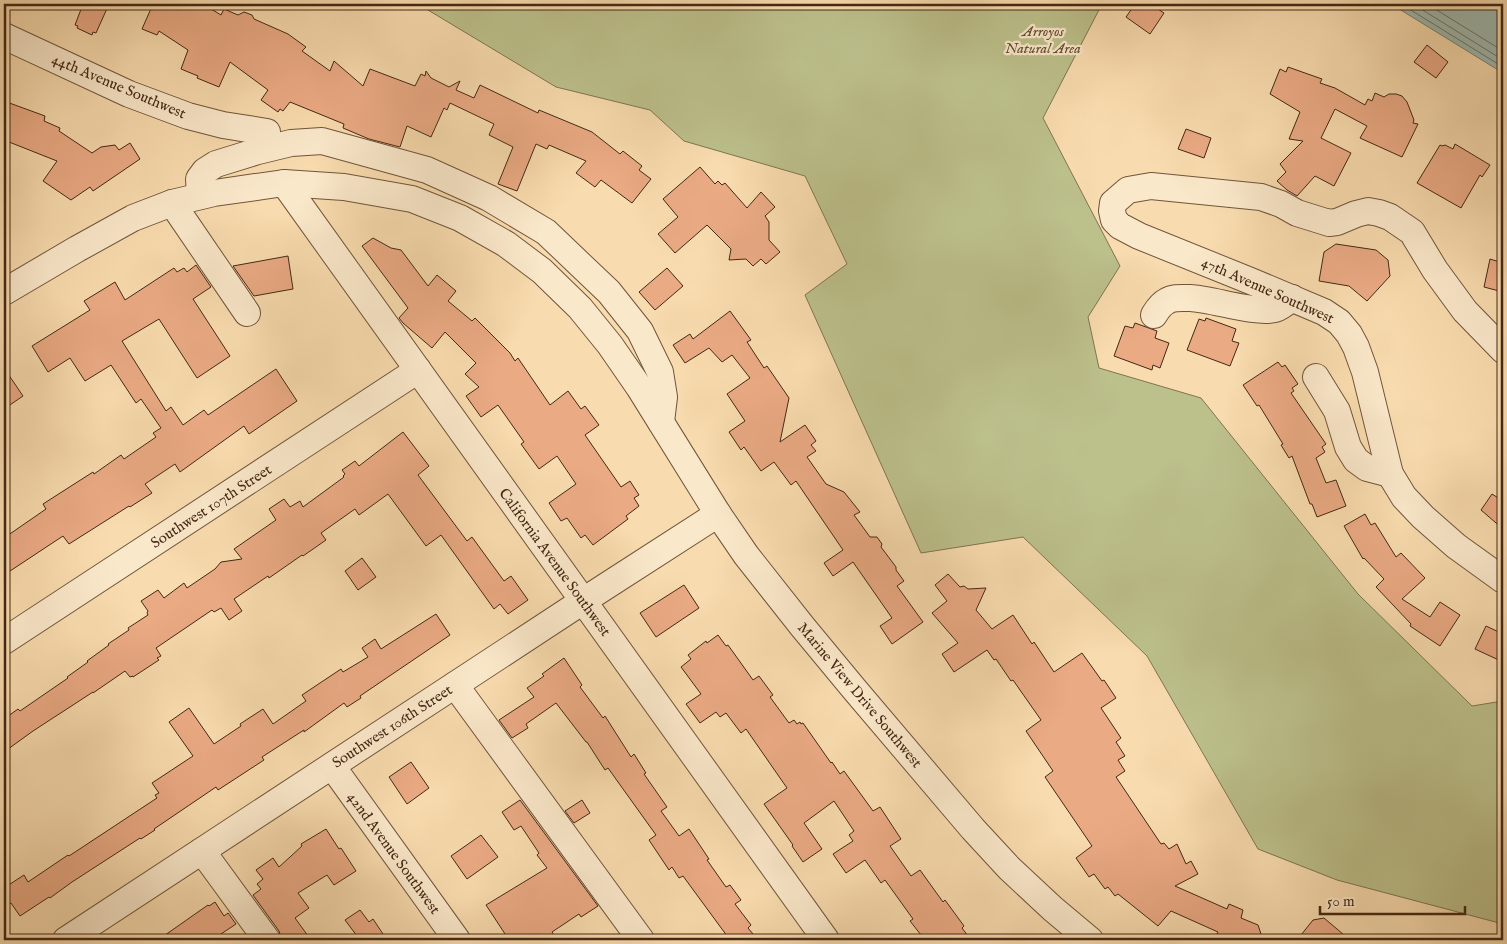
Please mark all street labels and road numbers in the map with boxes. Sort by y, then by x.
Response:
street label: 44th Avenue Southwest [49,50,189,123]
street label: 47th Avenue Southwest [1199,253,1337,328]
street label: Southwest 107th Street [147,460,275,553]
street label: California Avenue Southwest [494,484,615,640]
street label: Marine View Drive Southwest [793,619,926,772]
street label: Southwest 106th Street [329,680,456,772]
street label: 42nd Avenue Southwest [343,789,444,918]

